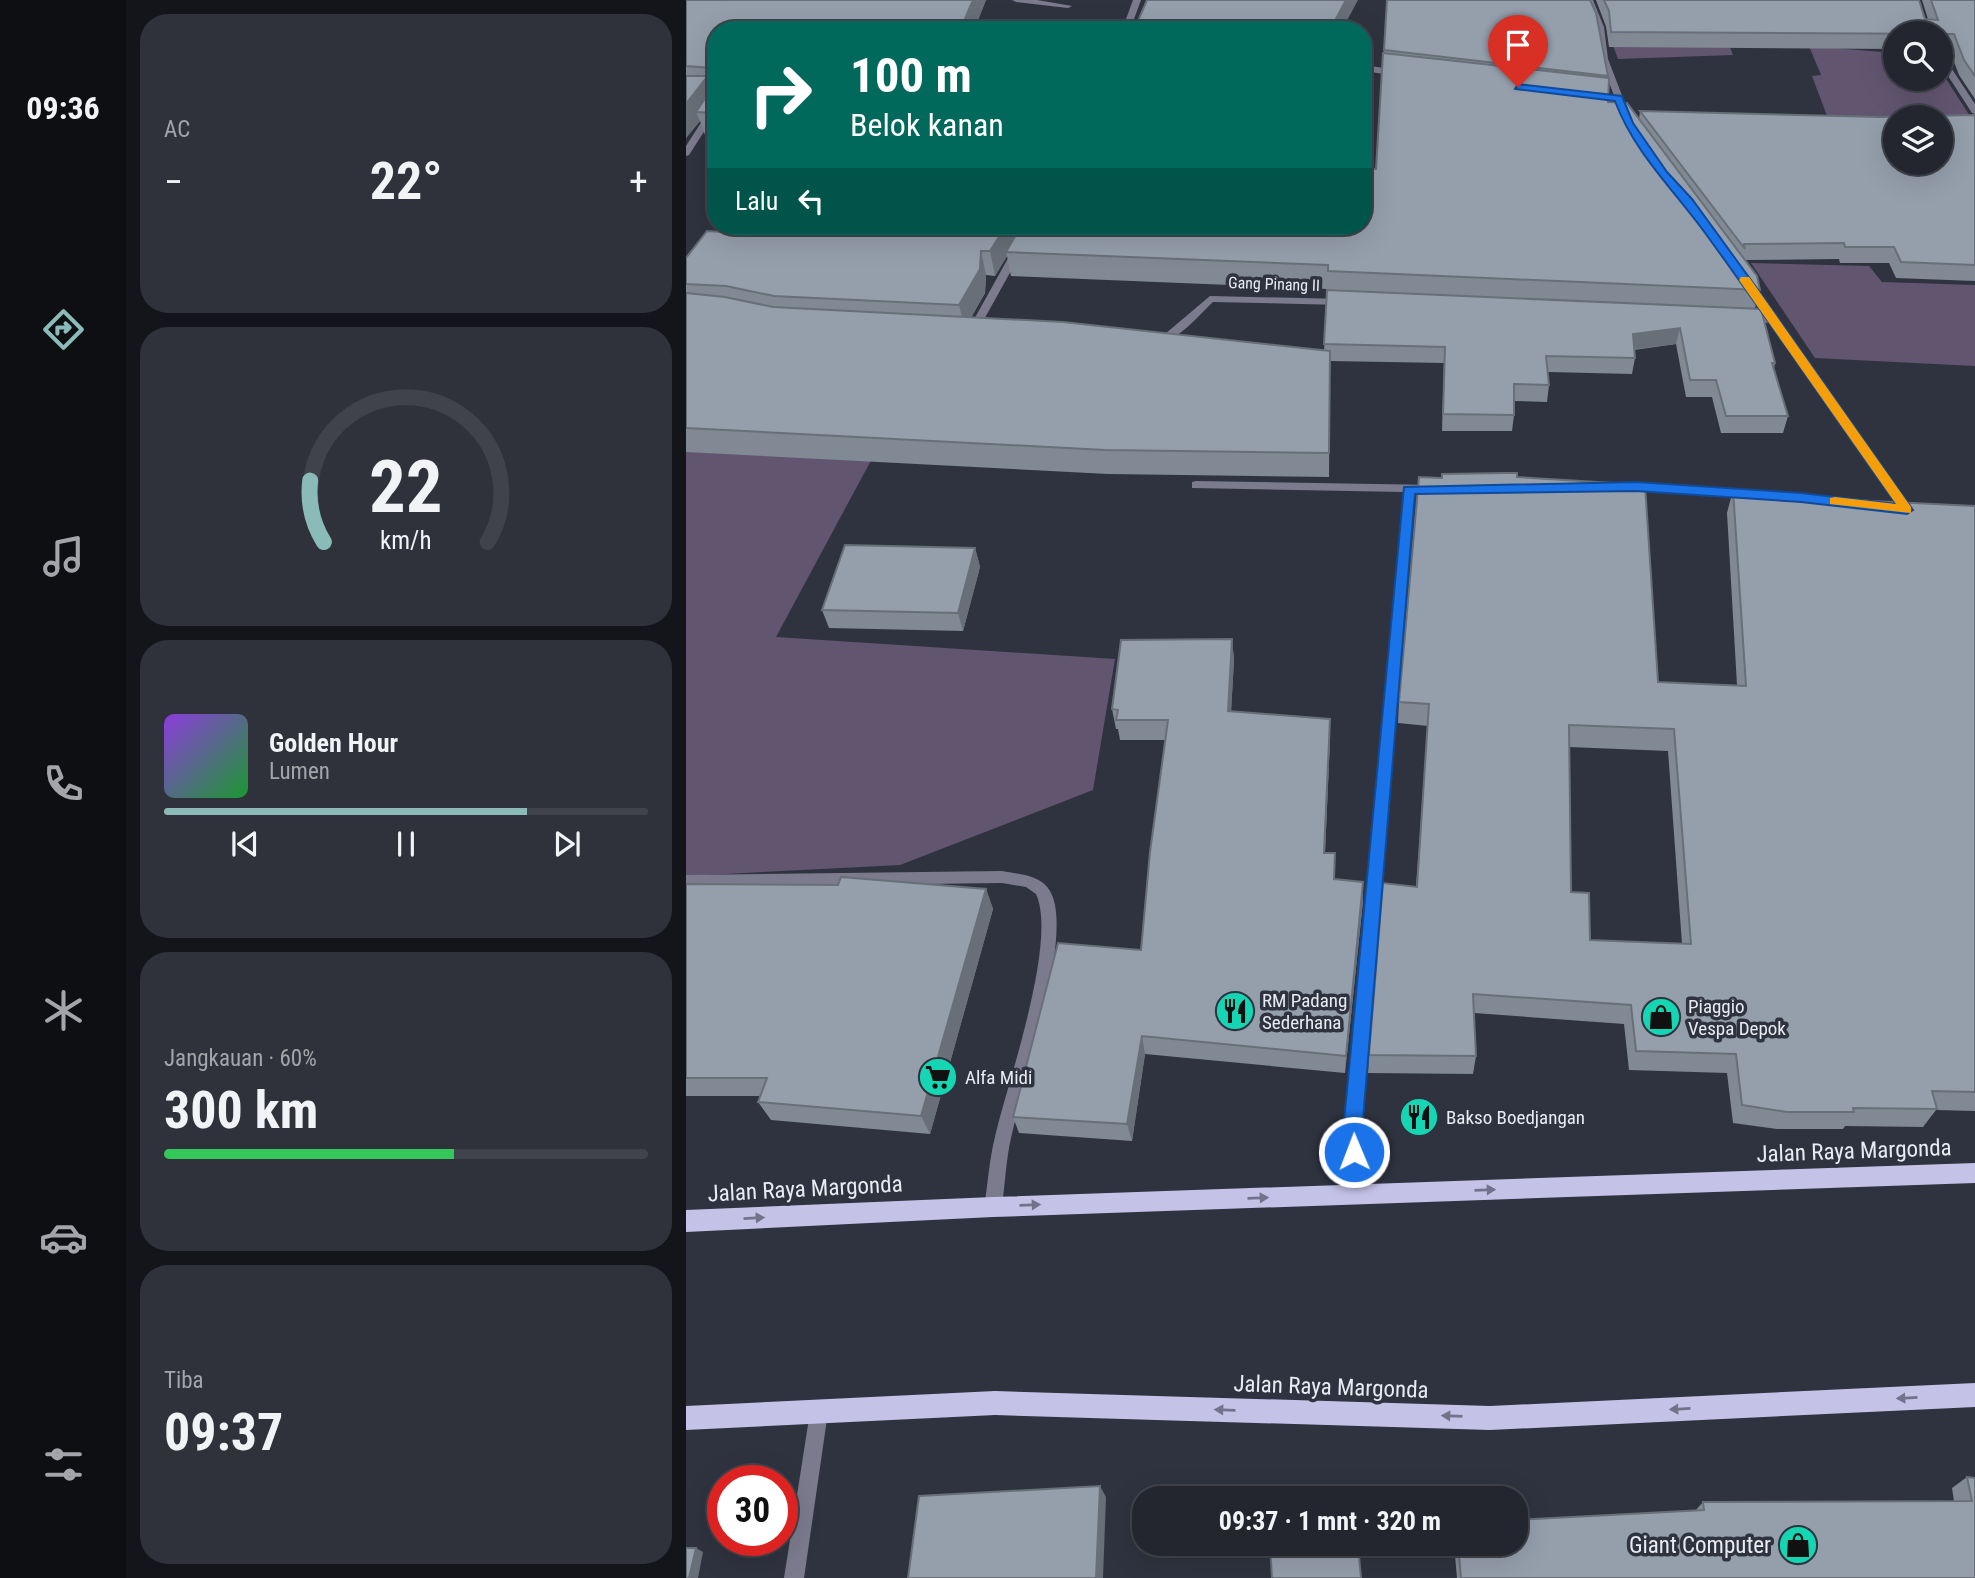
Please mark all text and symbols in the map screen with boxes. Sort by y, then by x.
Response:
pin [1488,15,1548,87]
map controls [1883,21,1953,175]
button: search [1883,21,1953,91]
icon: arrive [1499,26,1537,64]
text: 100 m [850,47,972,104]
icon: right [735,49,826,140]
text: 09:36 [26,89,100,127]
button: layers [1883,105,1953,175]
text: Belok kanan [850,106,1004,144]
text: AC [164,116,190,143]
text: 22° [370,151,442,212]
text: − [164,160,183,204]
text: + [629,160,648,204]
icon: left [792,182,830,220]
text: Lalu [735,186,778,216]
street label: Gang Pinang II [1228,273,1320,295]
icon: directions [39,305,88,354]
text: 22 [369,445,443,531]
text: km/h [380,526,432,555]
icon: music [39,532,88,581]
text: Golden Hour [269,728,398,758]
text: Lumen [269,758,330,785]
icon: phone [39,759,88,808]
icon: previous [226,825,264,863]
icon: pause [387,825,425,863]
icon: next [548,825,586,863]
icon: climate [39,986,88,1035]
place label: RM Padang Sederhana [1262,989,1347,1034]
restaurant icon: RM Padang Sederhana [1214,990,1256,1032]
place label: Piaggio Vespa Depok [1688,995,1786,1040]
shop icon: Piaggio Vespa Depok [1640,996,1682,1038]
text: Jangkauan · 60% [164,1045,317,1072]
supermarket icon: Alfa Midi [917,1056,959,1098]
place label: Alfa Midi [965,1066,1032,1089]
text: 300 km [164,1080,318,1141]
restaurant icon: Bakso Boedjangan [1398,1096,1440,1138]
place label: Bakso Boedjangan [1446,1106,1585,1129]
position arrow [1317,1115,1391,1189]
street label: Jalan Raya Margonda [1756,1134,1952,1168]
street label: Jalan Raya Margonda [707,1170,903,1208]
one-way arrow [1474,1184,1496,1195]
one-way arrow [1247,1192,1269,1203]
one-way arrow [1020,1200,1042,1211]
one-way arrow [743,1212,765,1223]
icon: car [39,1213,88,1262]
text: Tiba [164,1367,204,1394]
street label: Jalan Raya Margonda [1233,1370,1429,1404]
one-way arrow [1896,1392,1918,1403]
text: 09:37 [164,1402,283,1463]
one-way arrow [1668,1403,1690,1414]
one-way arrow [1214,1404,1236,1415]
one-way arrow [1441,1411,1463,1422]
icon: filters [39,1440,88,1489]
speed limit sign: 30 [707,1465,798,1556]
text: 09:37 · 1 mnt · 320 m [1219,1506,1441,1536]
shop icon: Giant Computer [1777,1524,1819,1566]
place label: Giant Computer [1629,1532,1771,1559]

